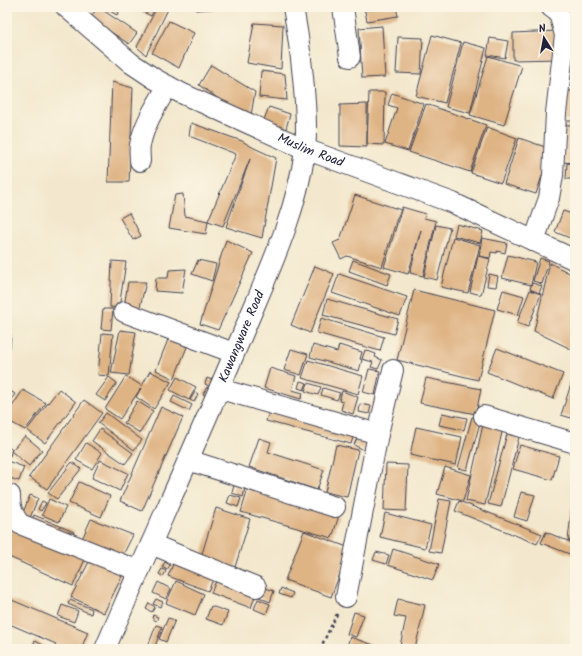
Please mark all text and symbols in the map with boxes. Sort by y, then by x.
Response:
north arrow [524,18,564,58]
text: N [537,20,547,39]
street label: Muslim Road [274,127,347,173]
street label: Kawangware Road [213,287,270,386]

